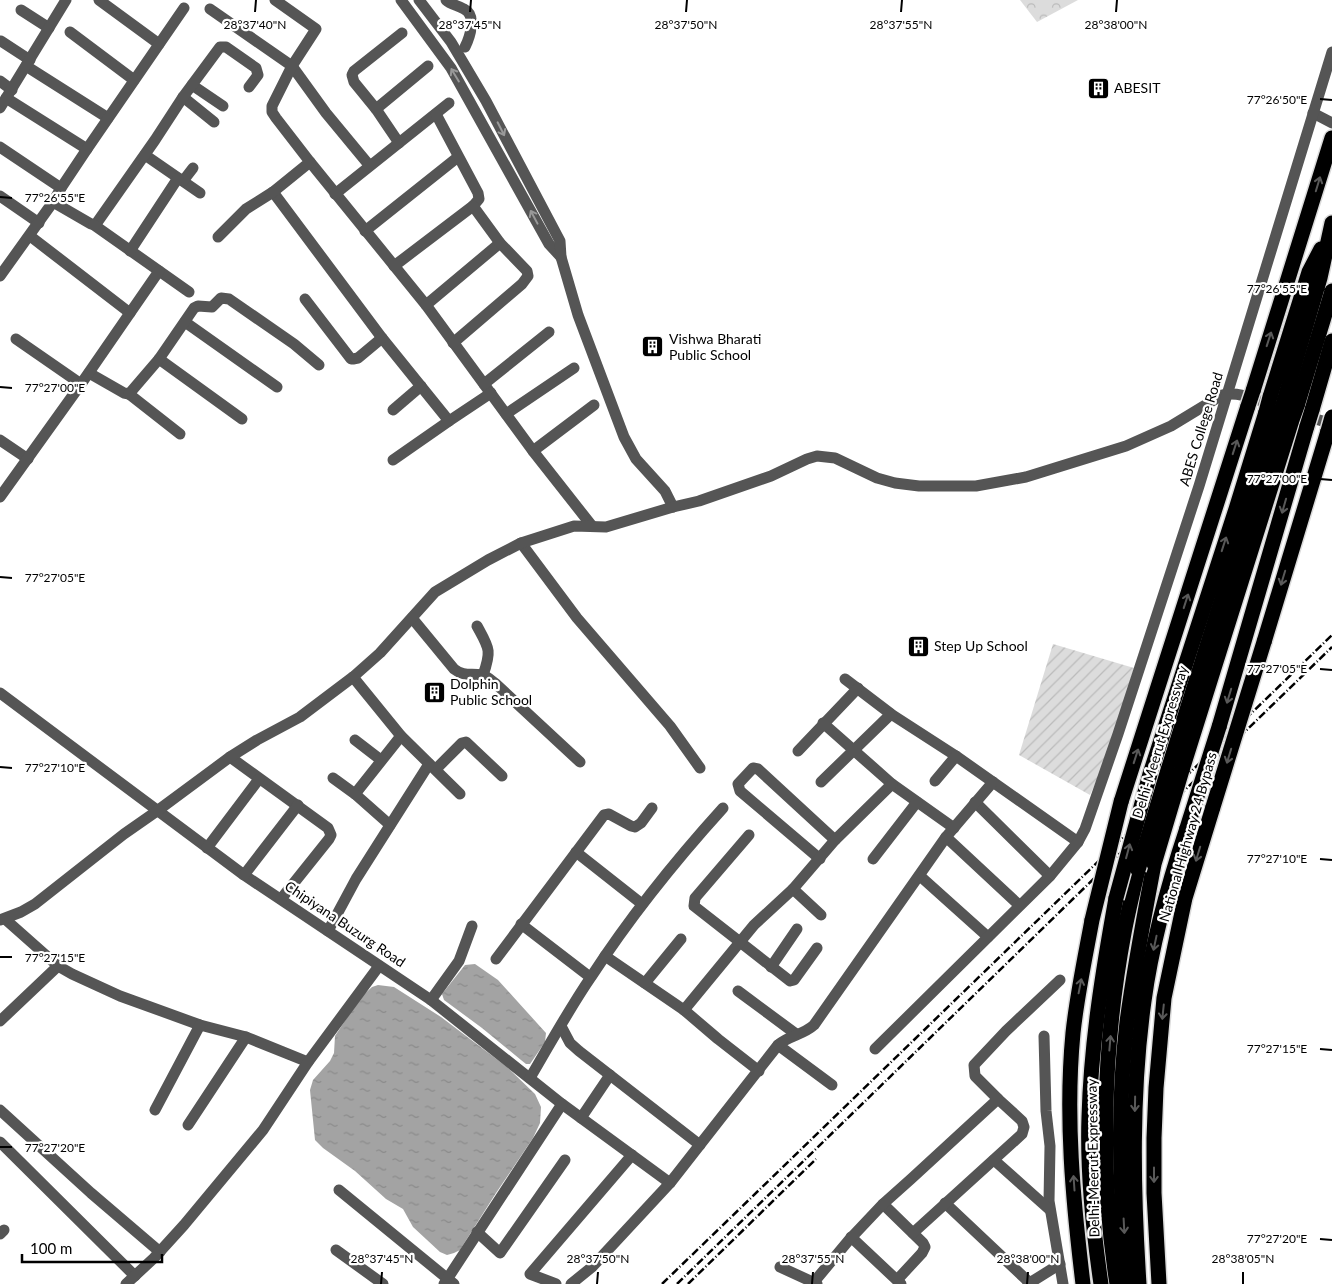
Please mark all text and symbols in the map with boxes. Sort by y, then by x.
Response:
text: 28°37'40"N [224,17,286,32]
text: 28°37'45"N [439,17,501,32]
text: 28°37'50"N [655,17,717,32]
text: 28°37'55"N [870,17,932,32]
text: 28°38'00"N [1085,17,1147,32]
one-way arrow [450,68,460,82]
building icon: ABESIT [1086,76,1110,100]
place label: ABESIT [1114,79,1161,96]
text: 77°26'50"E [1247,92,1307,107]
one-way arrow [496,122,506,137]
one-way arrow [1313,176,1323,192]
text: 77°26'55"E [25,190,85,205]
one-way arrow [529,209,539,224]
text: 77°26'55"E [1247,281,1307,296]
place label: Vishwa Bharati Public School [669,330,761,363]
one-way arrow [1265,332,1274,347]
building icon: Vishwa Bharati Public School [641,335,665,359]
street label: ABES College Road [1175,370,1226,488]
text: 77°27'00"E [25,380,85,395]
one-way arrow [1231,439,1241,455]
text: 77°27'00"E [1247,471,1307,486]
one-way arrow [1278,498,1288,514]
one-way arrow [1220,537,1230,553]
text: 77°27'05"E [25,570,85,585]
one-way arrow [1278,570,1288,586]
one-way arrow [1181,594,1191,610]
building icon: Step Up School [906,634,930,658]
place label: Step Up School [934,637,1028,654]
text: 77°27'05"E [1247,661,1307,676]
street label: Delhi-Meerut Expressway [1128,663,1191,820]
place label: Dolphin Public School [450,675,532,708]
building icon: Dolphin Public School [422,680,446,704]
one-way arrow [1223,688,1233,704]
one-way arrow [1223,747,1233,763]
one-way arrow [1132,749,1141,764]
street label: National Highway 24 Bypass [1155,750,1220,924]
text: 77°27'10"E [25,760,85,775]
one-way arrow [1124,843,1133,859]
one-way arrow [1193,846,1203,862]
text: 77°27'10"E [1247,851,1307,866]
street label: Chipiyana Buzurg Road [282,877,409,970]
one-way arrow [1150,934,1159,950]
text: 77°27'15"E [25,950,85,965]
one-way arrow [1075,979,1085,995]
one-way arrow [1158,1004,1168,1020]
one-way arrow [1105,1036,1115,1052]
text: 77°27'15"E [1247,1041,1307,1056]
street label: Delhi-Meerut Expressway [1083,1078,1102,1238]
one-way arrow [1131,1096,1140,1112]
text: 77°27'20"E [25,1140,85,1155]
one-way arrow [1149,1166,1159,1182]
one-way arrow [1069,1175,1078,1191]
one-way arrow [1119,1217,1128,1233]
text: 77°27'20"E [1247,1231,1307,1246]
scale bar [22,1232,162,1264]
text: 100 m [30,1239,72,1257]
text: 28°37'45"N [351,1251,413,1266]
text: 28°37'50"N [567,1251,629,1266]
text: 28°37'55"N [782,1251,844,1266]
text: 28°38'00"N [997,1251,1059,1266]
text: 28°38'05"N [1212,1251,1274,1266]

